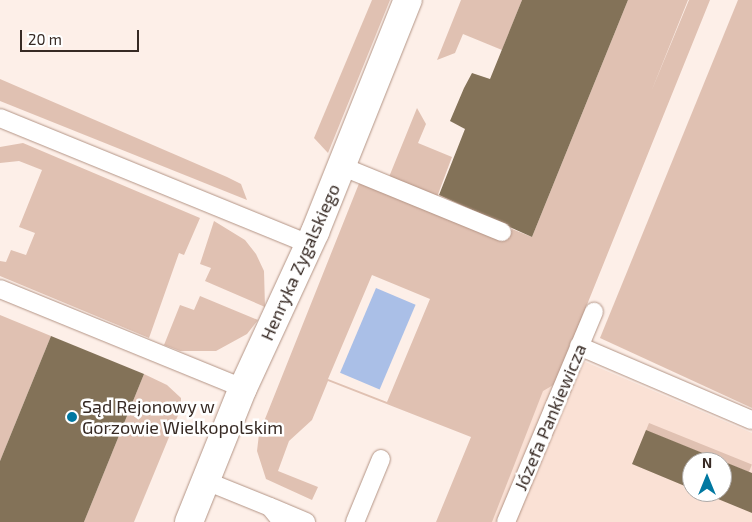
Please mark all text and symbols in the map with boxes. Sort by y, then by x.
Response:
scale bar [22,20,141,52]
text: 20 m [28,30,62,48]
street label: Henryka Zygalskiego [256,180,344,344]
street label: Józefa Pankiewicza [509,340,591,494]
place label: Sąd Rejonowy w Gorzowie Wielkopolskim [82,396,283,438]
marker: Sąd Rejonowy w Gorzowie Wielkopolskim [66,411,78,423]
north arrow [682,452,732,502]
text: N [702,454,712,471]

